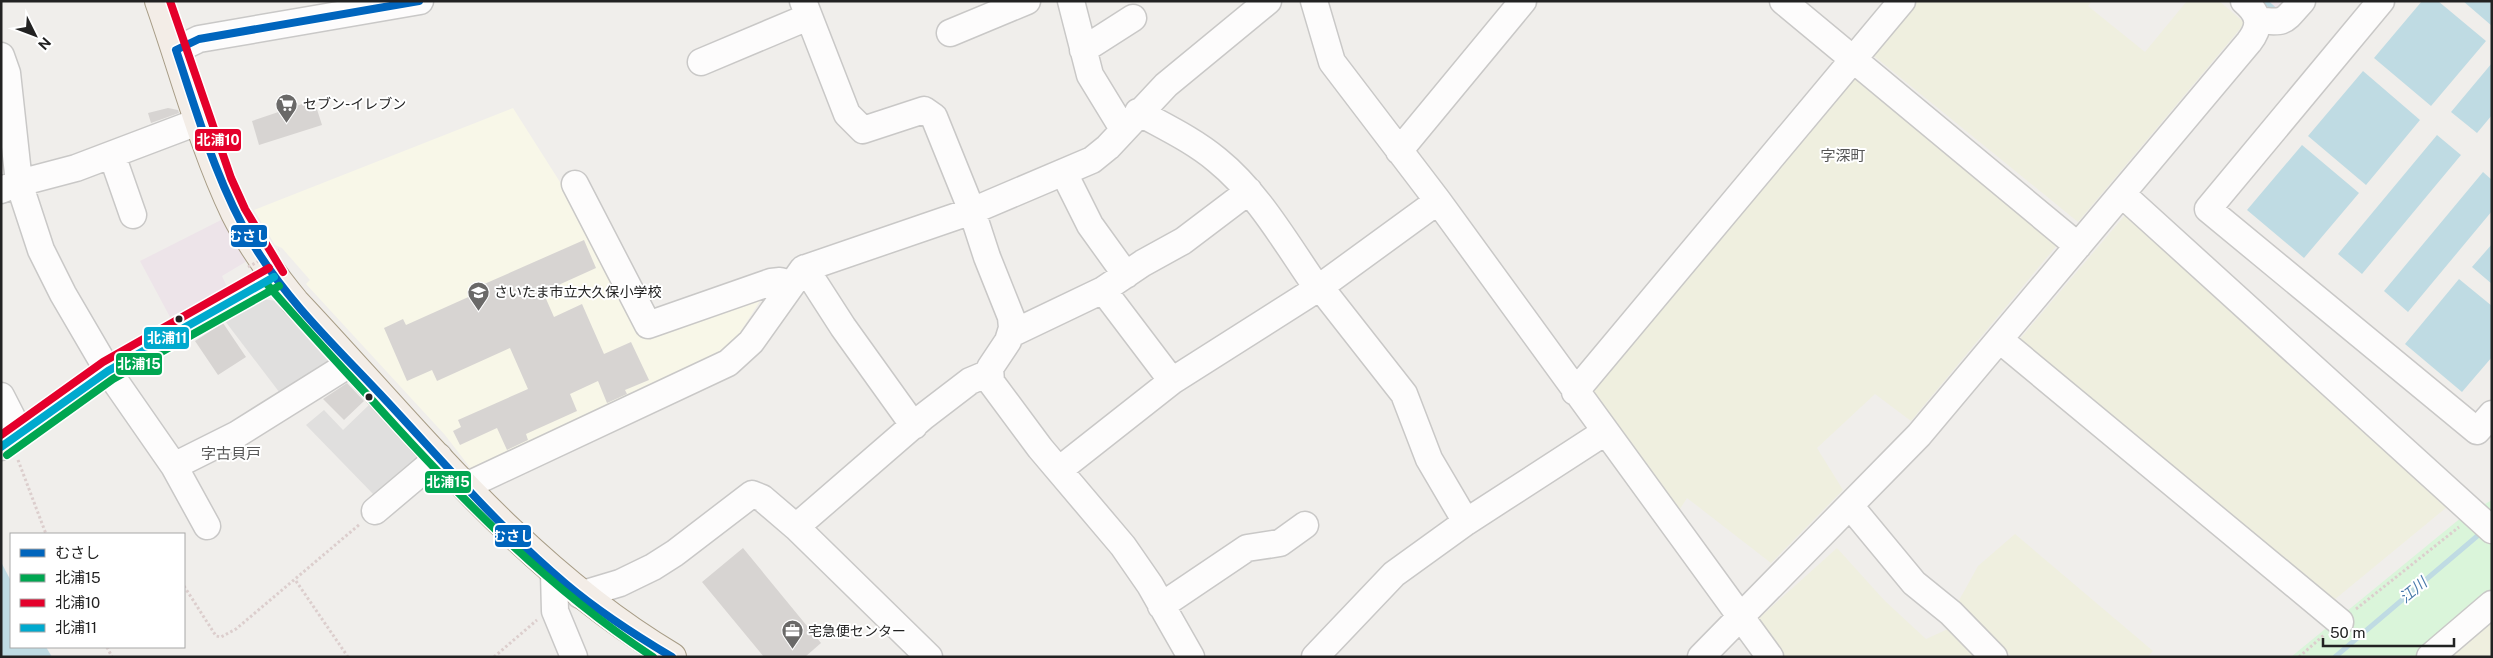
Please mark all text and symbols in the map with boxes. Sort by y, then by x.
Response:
north arrow [10,10,60,60]
text: N [35,34,54,53]
supermarket icon: セブン-イレブン [275,92,299,123]
place label: セブン-イレブン [303,96,406,112]
line badge: 北浦10 [194,128,242,152]
text: 北浦10 [196,132,240,148]
district label: 字深町 [1820,147,1866,164]
line badge: むさし [230,224,268,248]
text: むさし [228,228,270,244]
school or university icon: さいたま市立大久保小学校 [466,280,490,311]
place label: さいたま市立大久保小学校 [494,284,662,300]
unlabelled marker [174,314,184,324]
line badge: 北浦11 [143,326,190,350]
text: 北浦11 [147,330,187,346]
line badge: 北浦15 [115,352,163,376]
text: 北浦15 [117,356,161,372]
unlabelled marker [364,392,374,402]
district label: 字古貝戸 [201,445,261,462]
line badge: 北浦15 [424,470,472,494]
text: 北浦15 [426,474,470,490]
line badge: むさし [494,524,532,548]
text: むさし [492,528,534,544]
legend [10,533,185,648]
text: むさし [55,544,100,561]
text: 北浦15 [55,569,101,586]
water label: 江川 [2396,573,2431,606]
text: 北浦10 [55,594,100,611]
scale bar [2323,616,2454,648]
text: 北浦11 [55,619,97,636]
office icon: 宅急便センター [780,619,804,650]
place label: 宅急便センター [808,623,906,639]
text: 50 m [2330,624,2365,641]

